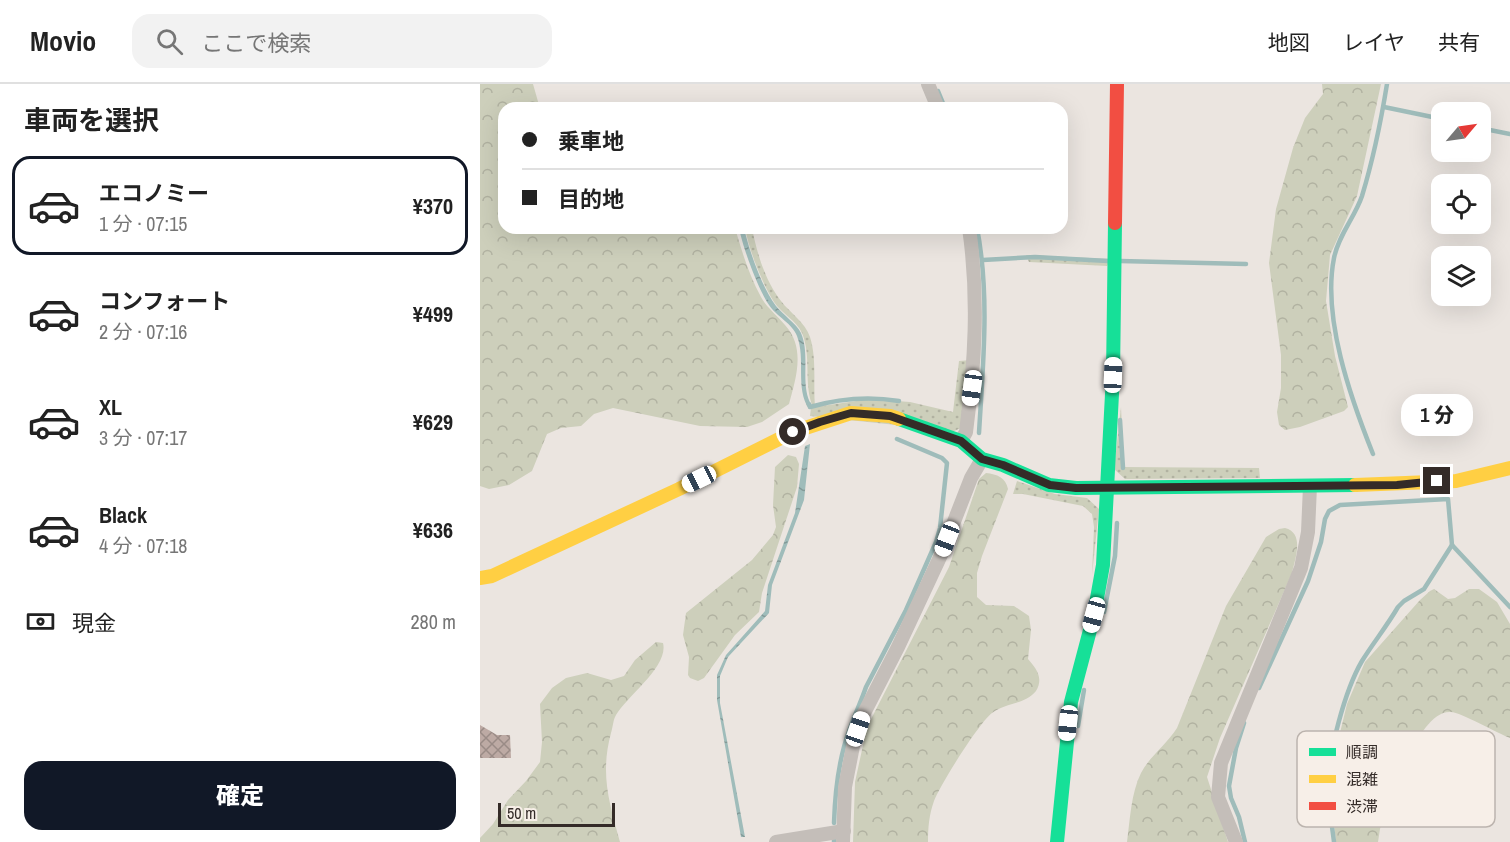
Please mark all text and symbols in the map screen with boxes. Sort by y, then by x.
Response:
search box [132,14,552,68]
text: Movio [30,22,96,60]
icon: search [153,25,186,58]
text: ここで検索 [201,28,311,58]
text: 地図 [1268,28,1310,57]
text: レイヤ [1343,28,1405,57]
text: 共有 [1438,28,1480,57]
text: 車両を選択 [24,102,159,138]
north arrow [1431,102,1491,162]
map controls [1431,102,1491,306]
text: 乗車地 [558,126,624,156]
button: locate [1431,174,1491,234]
text: エコノミー [99,178,209,208]
icon: car [27,179,81,233]
text: 目的地 [558,184,624,214]
text: ¥370 [413,191,453,221]
text: 1 分 · 07:15 [99,210,187,237]
button: layers [1431,246,1491,306]
text: コンフォート [99,286,230,316]
icon: car [27,287,81,341]
text: ¥499 [413,299,453,329]
text: 2 分 · 07:16 [99,318,187,345]
car [1103,357,1123,393]
car [961,369,983,407]
text: XL [99,392,122,422]
callout: 1 分 [1401,394,1473,436]
icon: car [27,395,81,449]
text: 1 分 [1420,401,1454,428]
text: ¥629 [413,407,453,437]
route start [779,418,806,445]
text: 3 分 · 07:17 [99,424,187,451]
car [679,463,719,495]
route end [1423,467,1450,494]
text: Black [99,500,147,530]
icon: car [27,503,81,557]
text: ¥636 [413,515,453,545]
car [932,519,962,559]
text: 4 分 · 07:18 [99,532,187,559]
car [1081,595,1107,635]
icon: cash [24,605,57,638]
text: 現金 [72,608,116,638]
text: 280 m [410,608,456,635]
car [1057,704,1079,742]
car [844,709,872,749]
legend [1297,731,1495,827]
text: 順調 [1346,741,1378,763]
button: 確定 [24,761,456,830]
text: 混雑 [1346,768,1378,790]
text: 渋滞 [1346,795,1378,817]
scale bar [498,800,615,828]
text: 50 m [507,802,536,824]

